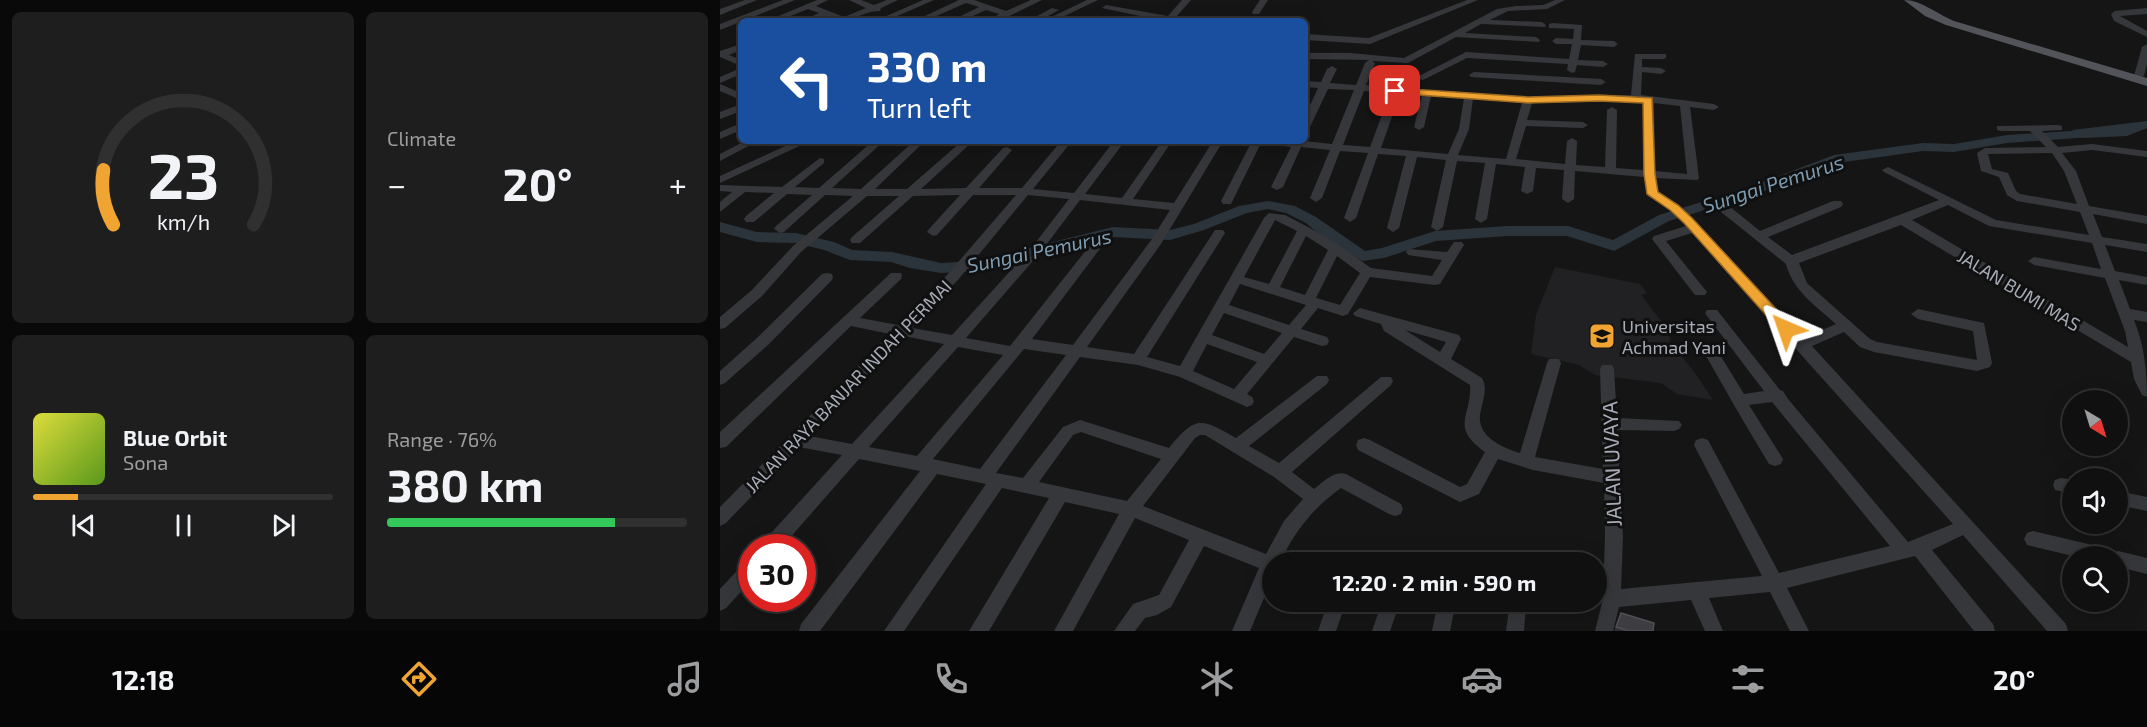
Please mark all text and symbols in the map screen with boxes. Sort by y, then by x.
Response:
text: 330 m [867,40,987,90]
icon: left [768,42,846,120]
pin [1369,65,1420,116]
icon: arrive [1378,74,1411,107]
text: Turn left [867,91,971,123]
text: Climate [387,126,456,150]
text: 23 [147,137,219,212]
water label: Sungai Pemurus [1699,149,1847,217]
text: 20° [503,156,573,210]
text: − [387,164,406,204]
text: + [669,164,687,204]
text: km/h [156,209,210,234]
water label: Sungai Pemurus [965,223,1113,277]
street label: JALAN BUMI MAS [1954,245,2084,335]
street label: JALAN RAYA BANJAR INDAH PERMAI [740,275,956,497]
position arrow [1754,297,1818,361]
place label: Universitas Achmad Yani [1622,315,1726,358]
school or university icon: Universitas Achmad Yani [1587,321,1617,351]
north arrow [2062,390,2128,456]
map controls [2062,390,2128,612]
street label: JALAN UVAYA [1596,401,1626,527]
text: Blue Orbit [123,424,227,450]
text: Range · 76% [387,427,497,451]
text: Sona [123,450,168,474]
text: 380 km [387,457,543,511]
button: sound [2062,468,2128,534]
icon: previous [67,509,100,542]
icon: pause [167,509,200,542]
icon: next [267,509,300,542]
speed limit sign: 30 [738,534,816,612]
button: search [2062,546,2128,612]
text: 12:20 · 2 min · 590 m [1332,569,1537,595]
icon: directions [398,658,440,700]
icon: music [664,658,706,700]
icon: phone [930,658,972,700]
icon: climate [1196,658,1238,700]
icon: car [1461,658,1503,700]
icon: filters [1727,658,1769,700]
text: 12:18 [112,663,175,695]
text: 20° [1993,663,2035,695]

